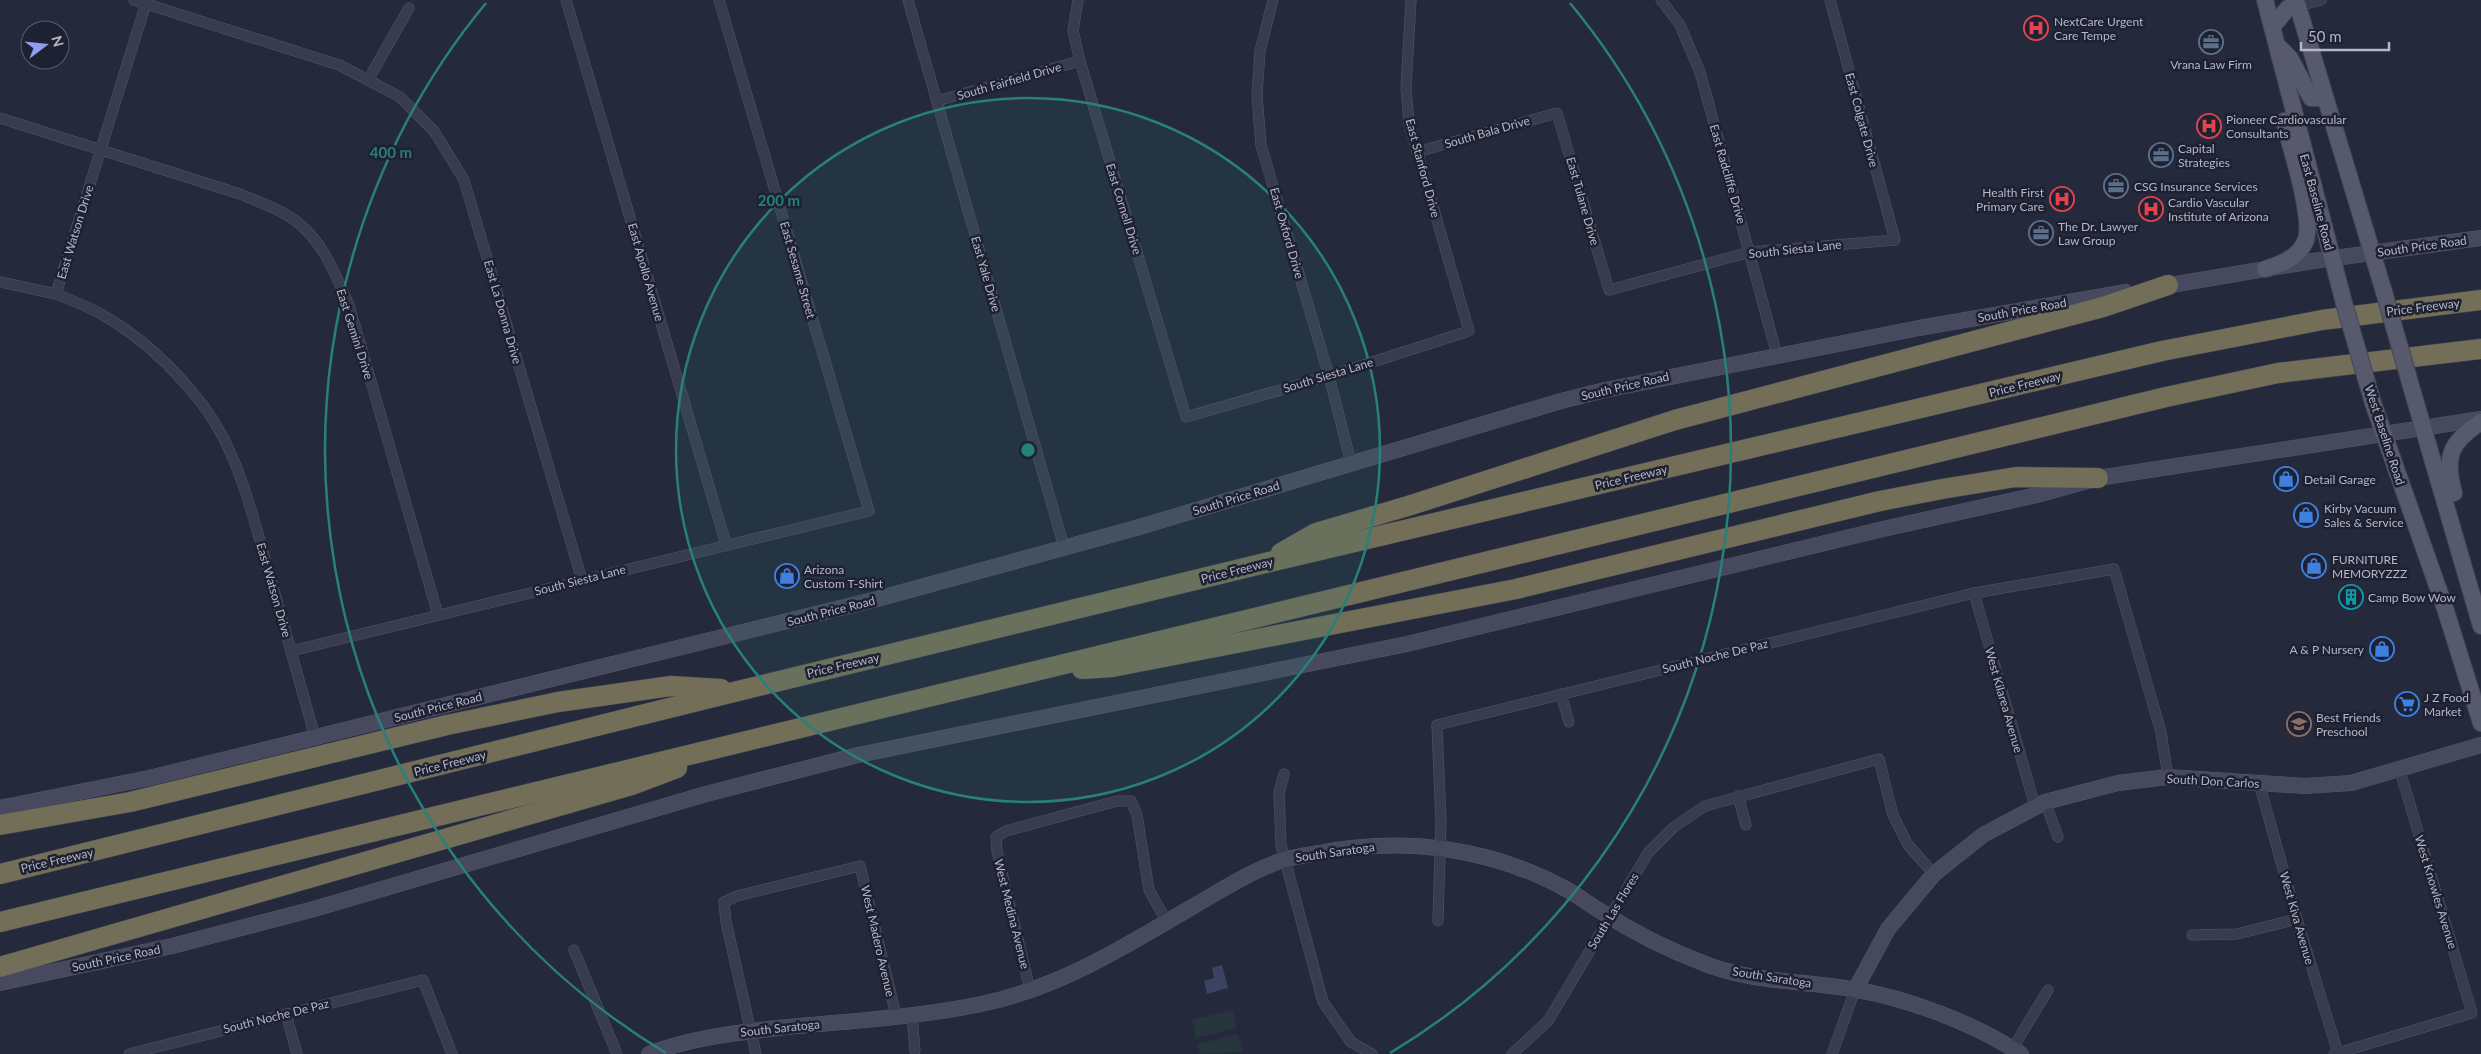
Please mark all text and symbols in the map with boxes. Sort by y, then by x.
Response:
place label: NextCare Urgent Care Tempe [2054,14,2144,43]
hospital icon: NextCare Urgent Care Tempe [2023,15,2049,41]
north arrow [20,20,70,70]
scale bar [2301,20,2388,52]
text: 50 m [2308,27,2342,45]
office icon: Vrana Law Firm [2198,29,2224,55]
text: N [48,34,68,49]
place label: Vrana Law Firm [2170,57,2252,72]
street label: South Fairfield Drive [955,59,1063,103]
street label: East Colgate Drive [1842,71,1882,169]
place label: Pioneer Cardiovascular Consultants [2226,112,2347,141]
street label: South Bala Drive [1443,113,1531,151]
hospital icon: Pioneer Cardiovascular Consultants [2196,113,2222,139]
street label: East Stanford Drive [1403,117,1443,219]
street label: East Radcliffe Drive [1707,123,1749,225]
place label: Capital Strategies [2178,141,2230,170]
office icon: Capital Strategies [2148,142,2174,168]
text: 400 m [370,143,412,161]
street label: East Baseline Road [2297,152,2337,252]
street label: East Tulane Drive [1563,155,1603,247]
street label: East Cornell Drive [1103,161,1145,257]
office icon: CSG Insurance Services [2103,173,2129,199]
place label: CSG Insurance Services [2134,179,2258,194]
street label: East Watson Drive [54,183,96,281]
place label: Health First Primary Care [1976,185,2045,214]
street label: East Oxford Drive [1267,186,1307,280]
hospital icon: Health First Primary Care [2049,186,2075,212]
text: 200 m [758,191,800,209]
place label: Cardio Vascular Institute of Arizona [2168,195,2269,224]
hospital icon: Cardio Vascular Institute of Arizona [2138,196,2164,222]
place label: The Dr. Lawyer Law Group [2058,219,2139,248]
street label: East Sesame Street [777,220,819,321]
office icon: The Dr. Lawyer Law Group [2028,220,2054,246]
street label: East Apollo Avenue [625,221,667,323]
street label: South Price Road [2376,232,2468,260]
street label: East Yale Drive [968,234,1004,314]
street label: South Siesta Lane [1748,237,1842,261]
street label: East La Donna Drive [481,258,525,366]
street label: East Gemini Drive [333,287,377,381]
street label: South Price Road [1976,295,2068,325]
street label: Price Freeway [2385,295,2461,319]
street label: South Siesta Lane [1281,354,1375,396]
street label: Price Freeway [1987,368,2063,400]
street label: South Price Road [1579,369,1671,403]
street label: West Baseline Road [2362,383,2408,487]
centre of rings [1019,441,1037,459]
street label: Price Freeway [1593,461,1669,493]
shop icon: Detail Garage [2273,466,2299,492]
place label: Detail Garage [2304,472,2376,487]
street label: South Price Road [1191,478,1281,518]
place label: Kirby Vacuum Sales & Service [2324,501,2404,530]
shop icon: Kirby Vacuum Sales & Service [2293,502,2319,528]
street label: East Watson Drive [253,541,295,639]
place label: FURNITURE MEMORYZZZ [2332,552,2407,581]
shop icon: FURNITURE MEMORYZZZ [2301,553,2327,579]
street label: Price Freeway [1199,554,1275,586]
street label: South Siesta Lane [533,561,627,599]
place label: Arizona Custom T-Shirt [804,562,884,591]
shop icon: Arizona Custom T-Shirt [774,563,800,589]
building icon: Camp Bow Wow [2338,584,2364,610]
place label: Camp Bow Wow [2368,590,2457,605]
street label: South Price Road [786,593,876,629]
street label: South Noche De Paz [1661,635,1770,676]
shop icon: A & P Nursery [2369,636,2395,662]
place label: A & P Nursery [2289,642,2365,657]
street label: West Kilarea Avenue [1982,645,2026,755]
street label: Price Freeway [805,649,881,681]
street label: South Price Road [393,689,483,725]
place label: J Z Food Market [2424,690,2469,719]
supermarket icon: J Z Food Market [2394,691,2420,717]
place label: Best Friends Preschool [2316,710,2381,739]
school or university icon: Best Friends Preschool [2286,711,2312,737]
street label: Price Freeway [412,747,488,779]
street label: South Don Carlos [2166,771,2260,791]
street label: West Knowles Avenue [2412,833,2460,951]
street label: South Saratoga [1294,839,1376,865]
street label: Price Freeway [19,844,95,876]
street label: West Medina Avenue [991,858,1033,970]
street label: South Las Flores [1584,870,1642,952]
street label: West Kiva Avenue [2277,870,2317,966]
street label: West Madero Avenue [858,884,898,998]
street label: South Price Road [70,941,162,975]
street label: South Saratoga [1731,963,1813,991]
street label: South Noche De Paz [222,995,331,1036]
street label: South Saratoga [740,1016,821,1040]

